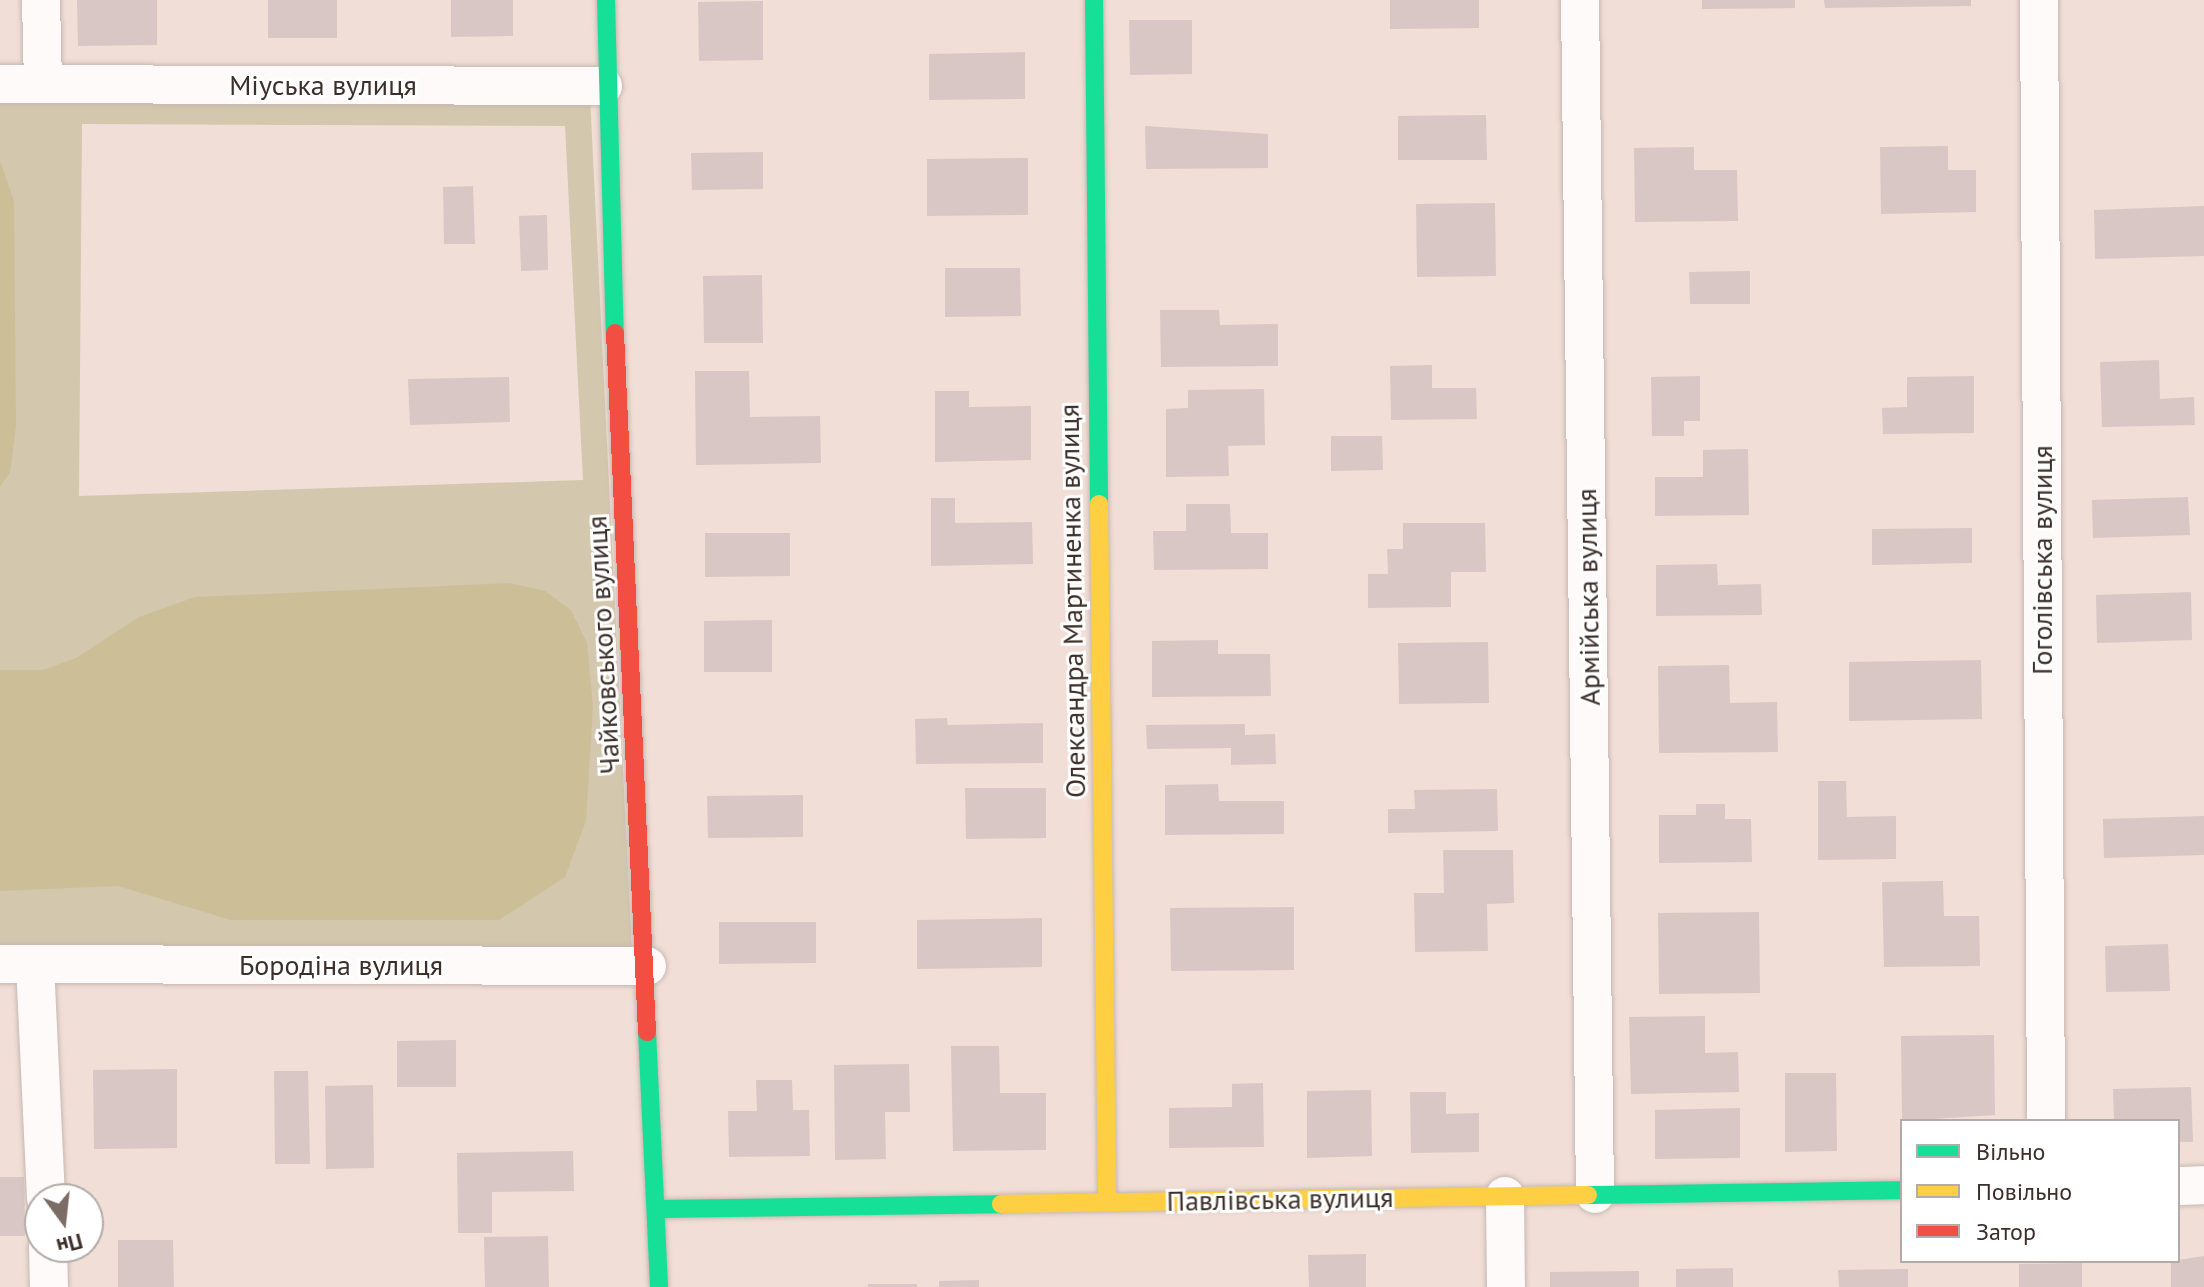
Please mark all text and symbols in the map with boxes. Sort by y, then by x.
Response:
street label: Міуська вулиця [229,68,417,102]
street label: Олександра Мартиненка вулиця [1052,404,1092,798]
street label: Гоголівська вулиця [2025,445,2059,675]
street label: Армійська вулиця [1569,488,1607,706]
street label: Чайковського вулиця [579,515,627,775]
street label: Бородіна вулиця [239,948,443,982]
legend [1900,1119,2180,1263]
text: Вільно [1976,1136,2045,1167]
text: Повільно [1976,1176,2072,1207]
street label: Павлівська вулиця [1166,1180,1394,1218]
north arrow [24,1183,104,1263]
text: Затор [1976,1216,2036,1247]
text: Пн [54,1227,86,1261]

